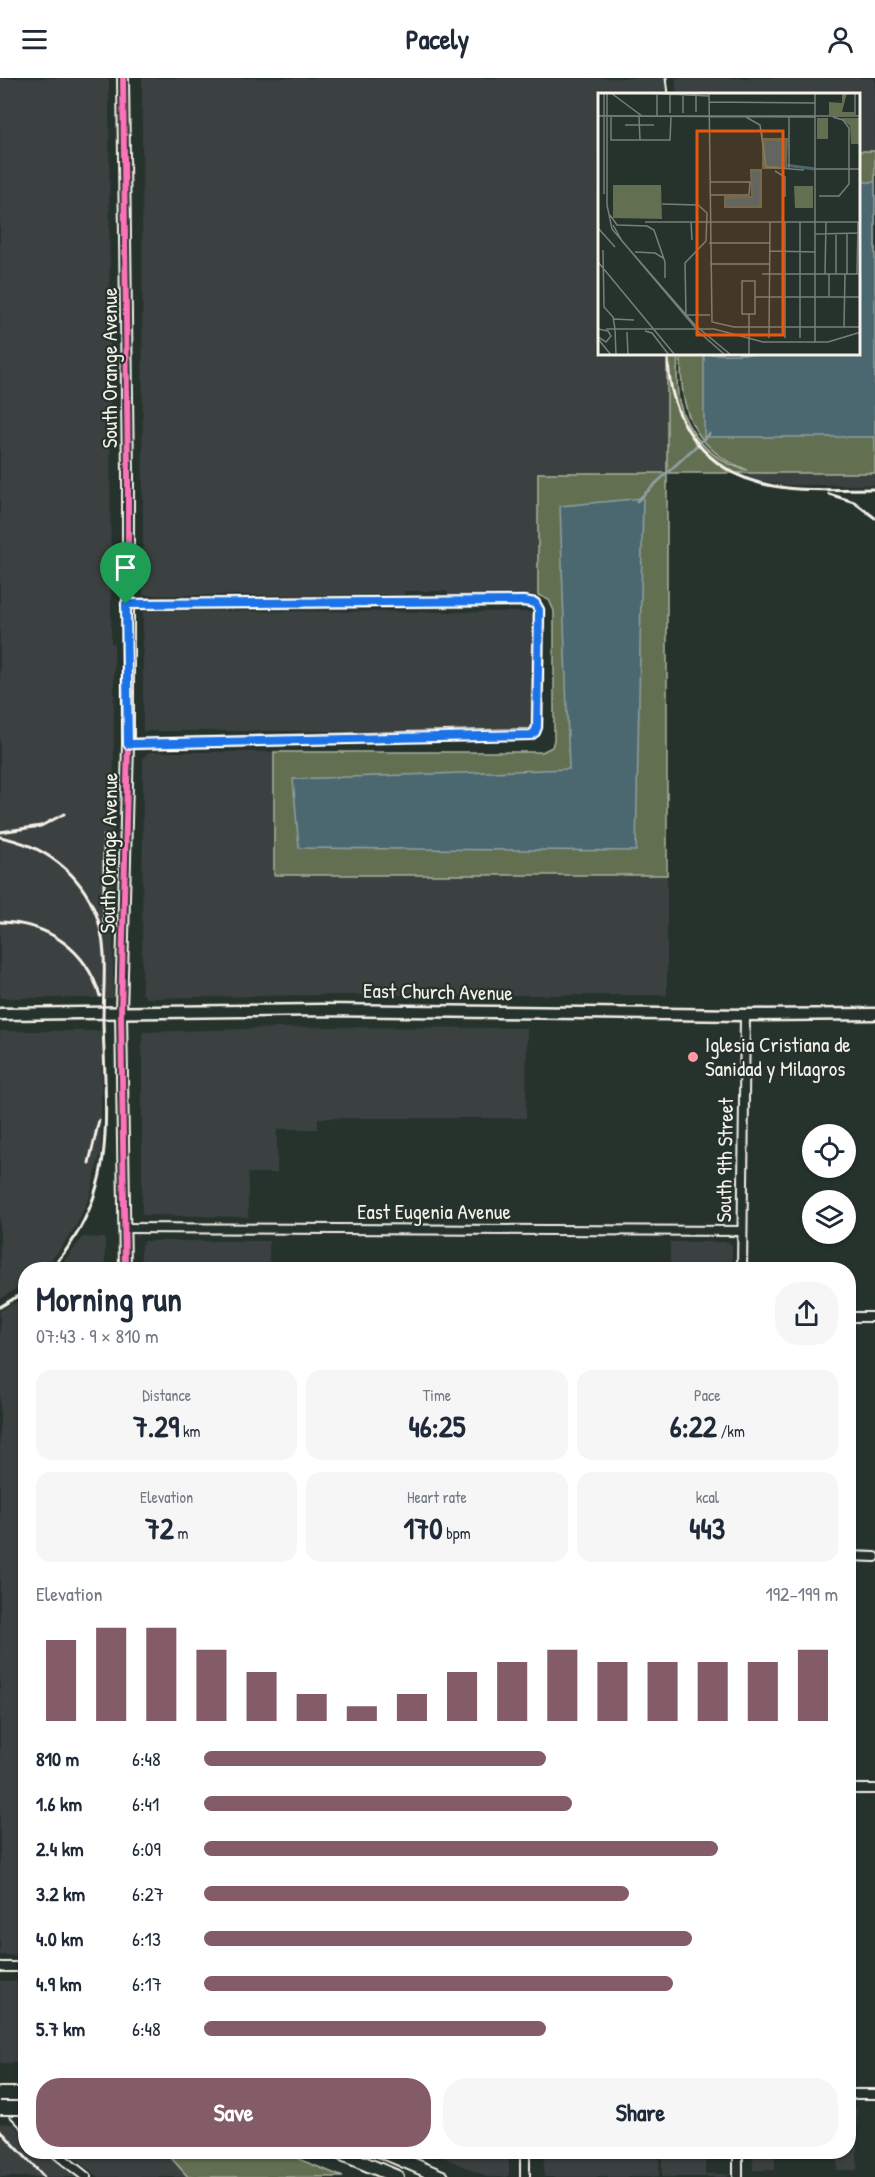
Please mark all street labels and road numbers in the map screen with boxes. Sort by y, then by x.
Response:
street label: South Orange Avenue [95,288,124,448]
street label: South Orange Avenue [93,772,124,934]
street label: East Church Avenue [363,976,513,1007]
street label: South 9th Street [709,1097,740,1223]
street label: East Eugenia Avenue [357,1197,511,1226]

